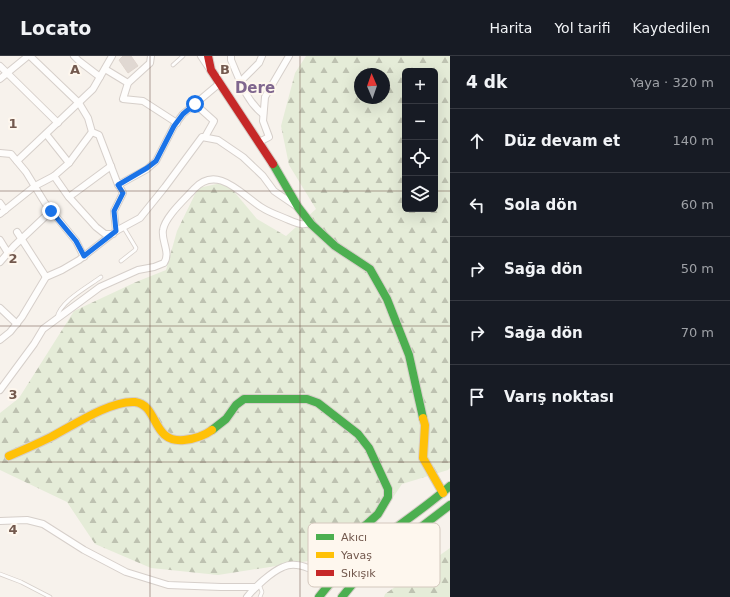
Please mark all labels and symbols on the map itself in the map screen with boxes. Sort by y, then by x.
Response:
text: A [70,62,80,77]
text: B [220,62,230,77]
north arrow [354,68,390,104]
district label: Dere [235,79,275,97]
route start [186,95,204,113]
text: 1 [8,116,18,131]
route end [42,202,60,220]
text: 2 [8,251,18,266]
text: 3 [8,387,18,402]
text: 4 [8,522,18,537]
legend [308,523,440,587]
text: Akıcı [341,531,367,544]
text: Yavaş [340,549,372,562]
text: Sıkışık [341,567,376,580]

